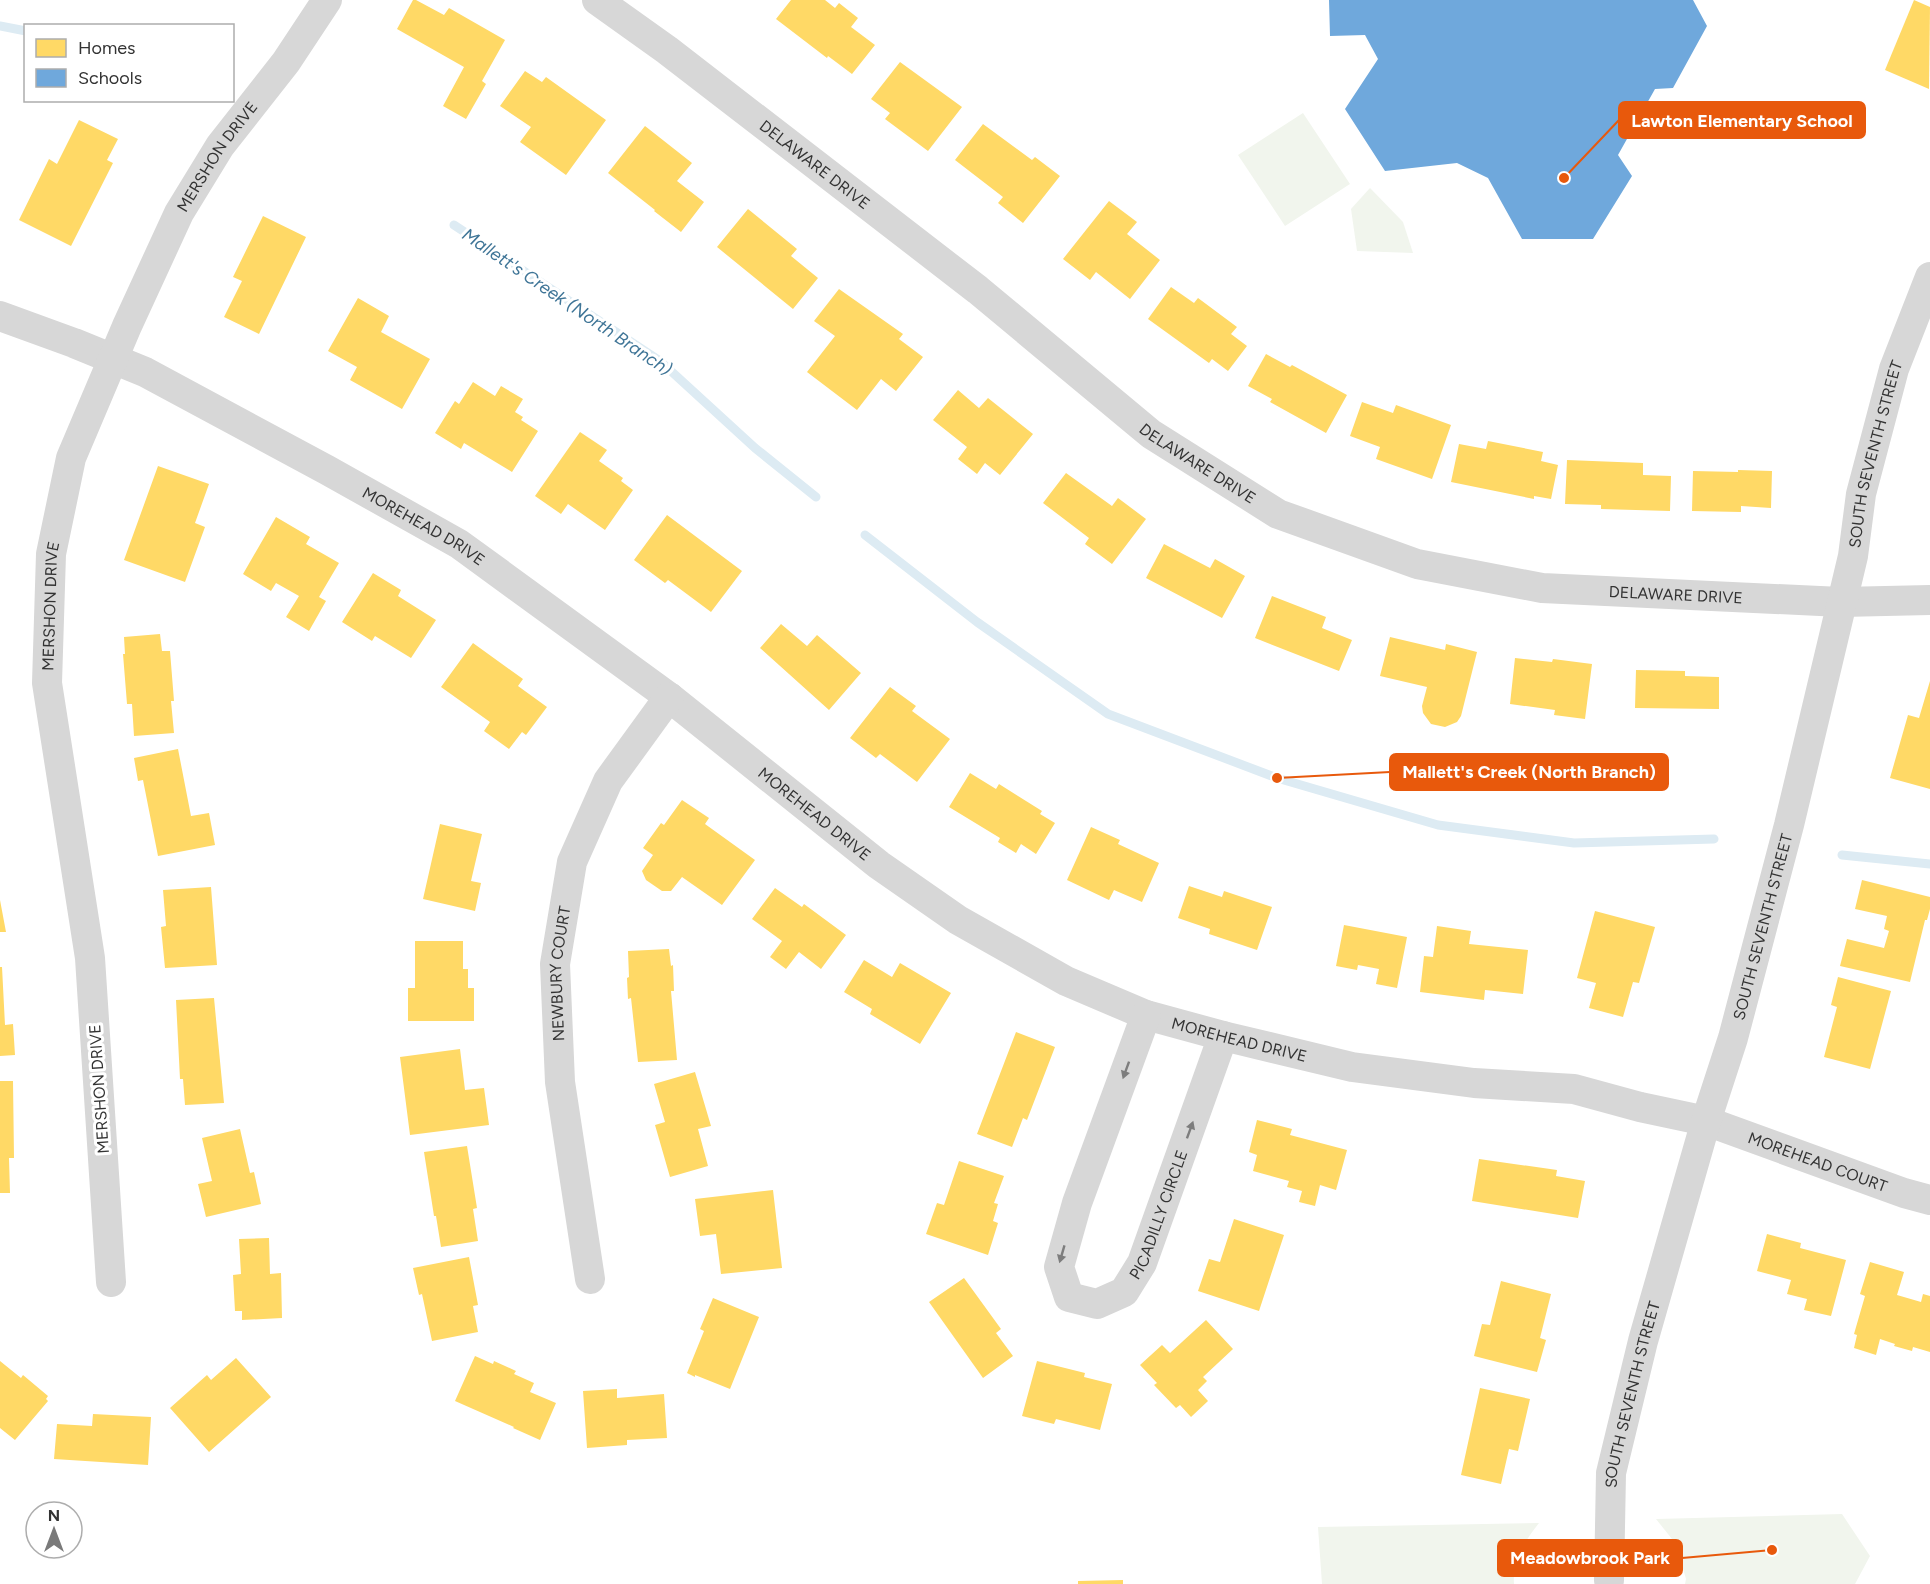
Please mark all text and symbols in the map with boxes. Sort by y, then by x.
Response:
legend [24,24,234,102]
text: Homes [78,37,136,59]
text: Schools [78,67,142,89]
street label: MERSHON DRIVE [173,97,261,215]
callout: Lawton Elementary School [1619,102,1865,138]
text: Lawton Elementary School [1631,110,1853,132]
street label: DELAWARE DRIVE [756,116,874,213]
water label: Mallett's Creek (North Branch) [458,223,676,381]
street label: SOUTH SEVENTH STREET [1845,358,1906,549]
street label: DELAWARE DRIVE [1136,419,1259,507]
street label: MOREHEAD DRIVE [359,482,489,569]
street label: MERSHON DRIVE [38,540,63,671]
street label: DELAWARE DRIVE [1608,582,1743,607]
callout: Mallett's Creek (North Branch) [1390,754,1668,790]
text: Mallett's Creek (North Branch) [1402,761,1656,783]
street label: MOREHEAD DRIVE [755,763,875,864]
street label: SOUTH SEVENTH STREET [1729,831,1796,1022]
street label: NEWBURY COURT [545,904,574,1042]
street label: MOREHEAD DRIVE [1170,1013,1309,1065]
street label: MERSHON DRIVE [85,1024,113,1154]
one-way arrow [1121,1061,1130,1079]
one-way arrow [1185,1121,1195,1139]
street label: MOREHEAD COURT [1745,1128,1890,1196]
street label: PICADILLY CIRCLE [1125,1147,1191,1283]
one-way arrow [1057,1245,1066,1263]
street label: SOUTH SEVENTH STREET [1601,1299,1663,1488]
north arrow [24,1500,84,1560]
text: N [48,1506,60,1525]
callout: Meadowbrook Park [1498,1540,1682,1576]
text: Meadowbrook Park [1510,1547,1670,1569]

